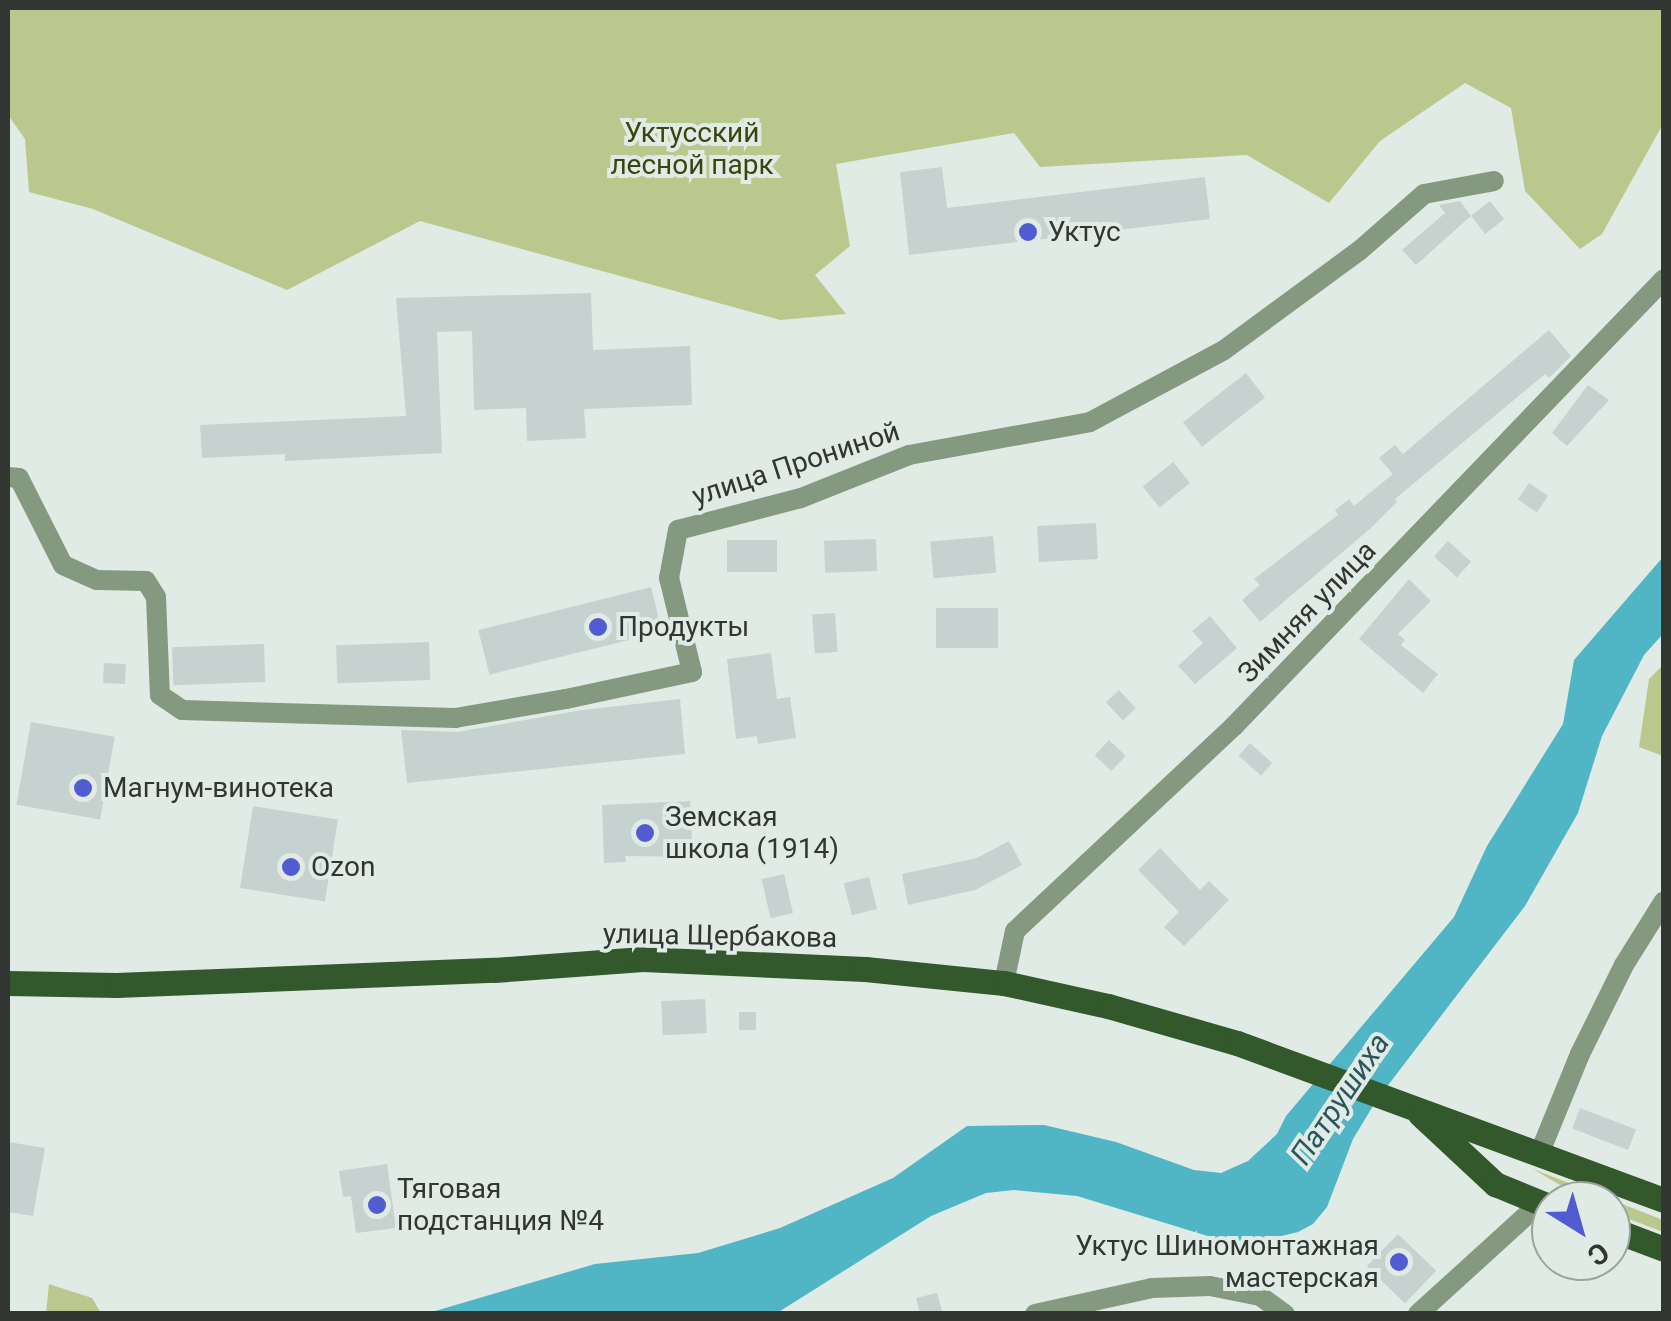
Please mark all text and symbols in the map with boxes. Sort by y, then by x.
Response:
park label: Уктусский лесной парк [610,116,774,182]
place label: Уктус [1048,215,1121,249]
marker: Уктус [1017,221,1039,243]
street label: улица Прониной [688,415,904,513]
street label: Зимняя улица [1231,534,1383,690]
place label: Продукты [618,610,749,644]
marker: Продукты [587,616,609,638]
place label: Магнум-винотека [103,771,334,805]
marker: Магнум-винотека [72,777,94,799]
place label: Земская школа (1914) [665,800,839,866]
marker: Земская школа (1914) [634,822,656,844]
place label: Ozon [311,850,375,884]
marker: Ozon [280,856,302,878]
street label: улица Щербакова [603,917,837,955]
water label: Патрушиха [1283,1026,1397,1172]
place label: Тяговая подстанция №4 [397,1172,604,1238]
north arrow [1531,1181,1631,1281]
marker: Тяговая подстанция №4 [366,1194,388,1216]
place label: Уктус Шиномонтажная мастерская [1075,1229,1379,1295]
text: С [1581,1235,1615,1272]
marker: Уктус Шиномонтажная мастерская [1388,1251,1410,1273]

